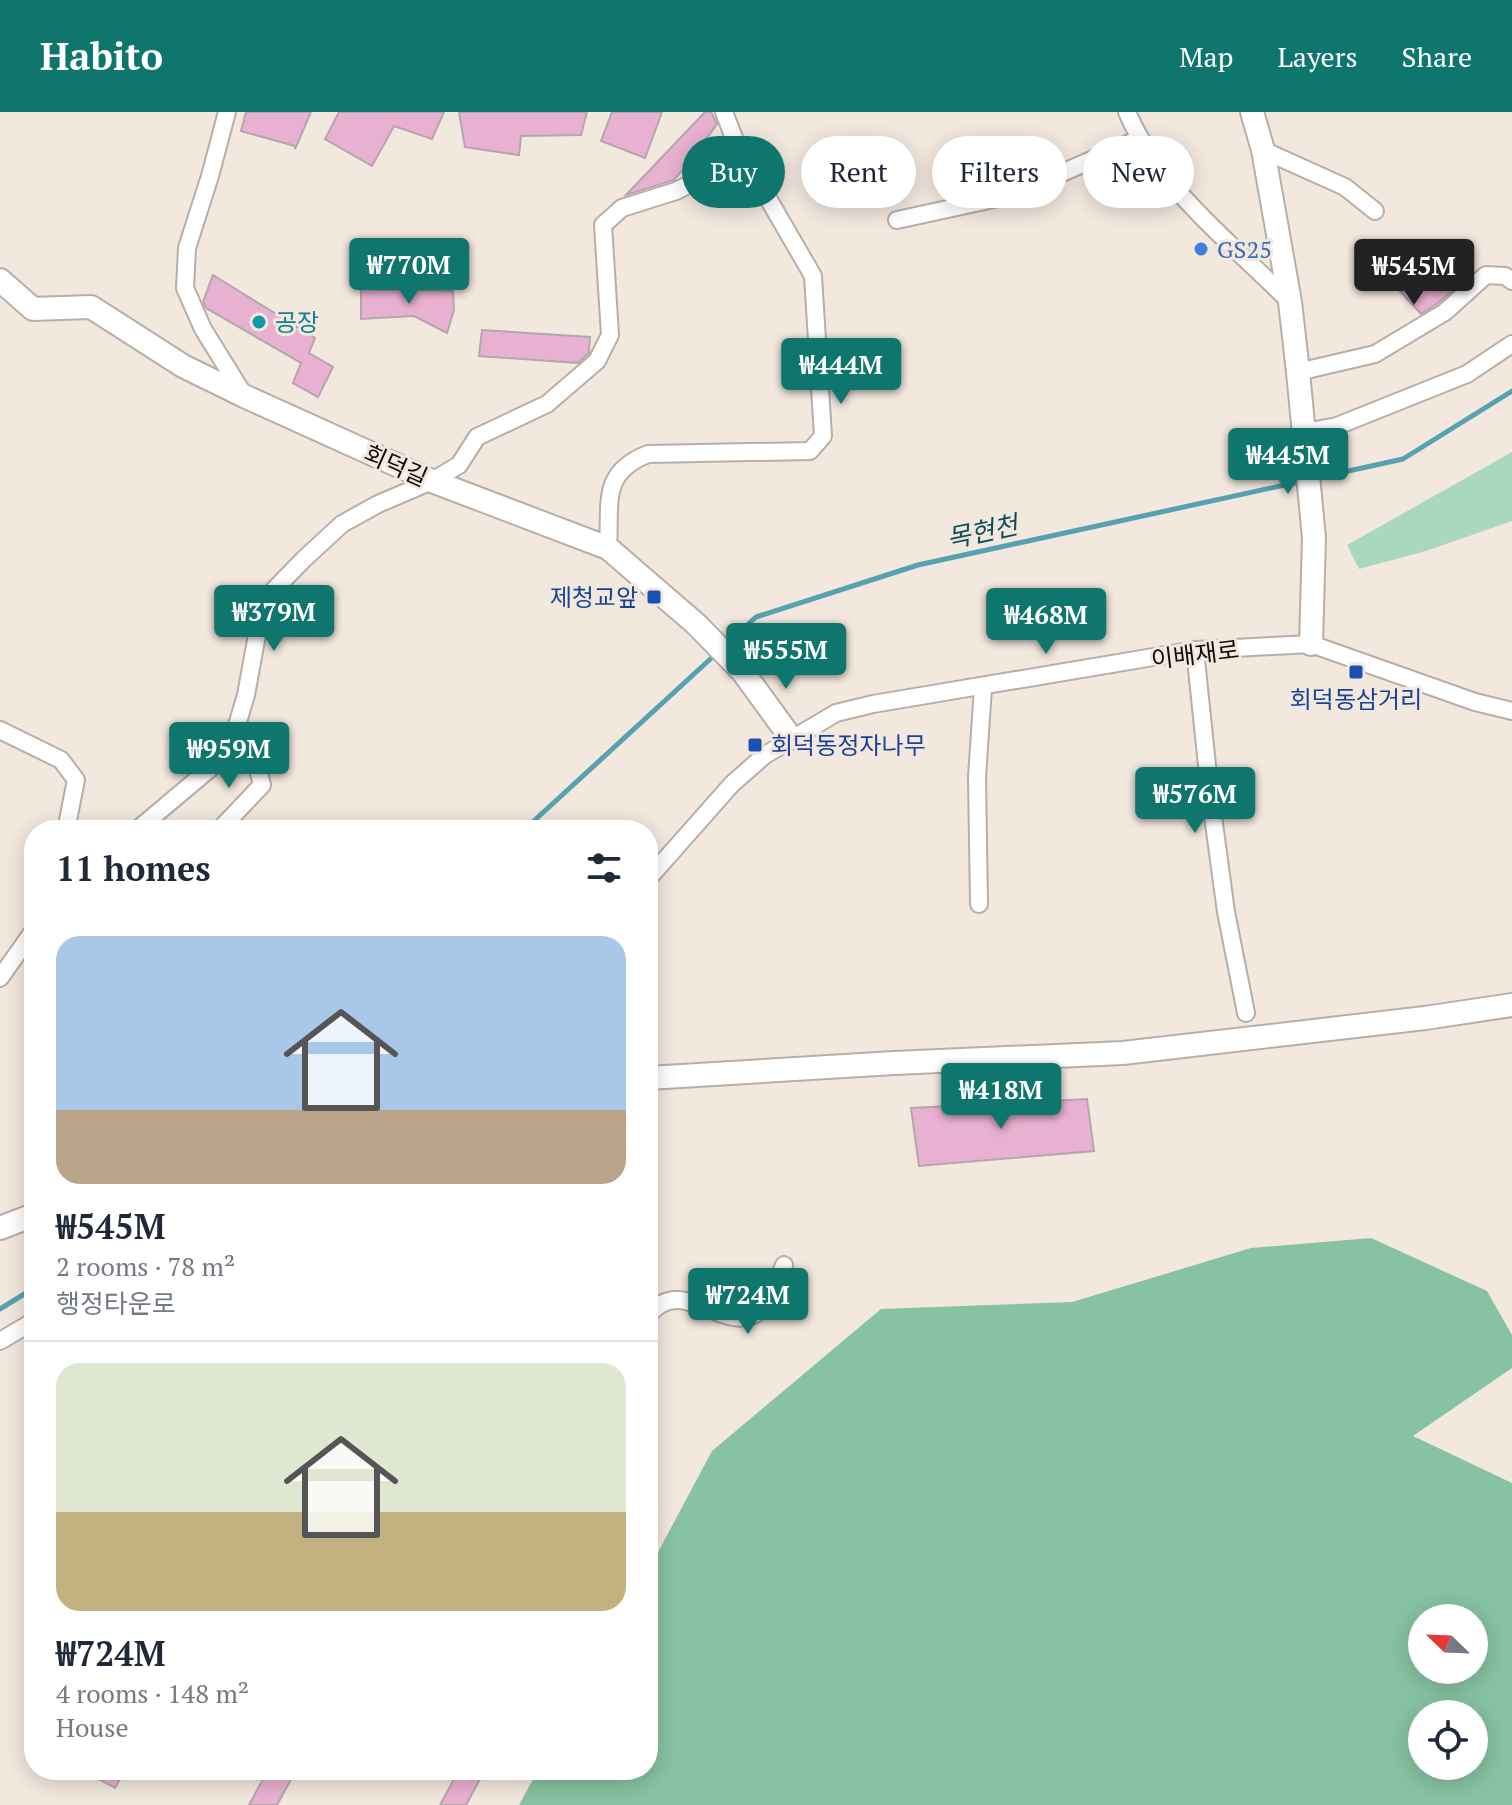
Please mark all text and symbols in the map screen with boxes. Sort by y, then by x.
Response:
text: Habito [40,31,163,81]
text: Map [1179,38,1233,75]
text: Layers [1277,38,1358,75]
text: Share [1402,38,1472,75]
chip: Buy [682,136,785,208]
chip: Rent [801,136,916,208]
chip: Filters [932,136,1067,208]
chip: New [1083,136,1194,208]
place label: GS25 [1217,233,1272,265]
pin: ₩770M [353,238,465,306]
pin: ₩545M [1358,239,1470,307]
marker: GS25 [1192,240,1210,258]
text: ₩770M [367,247,451,281]
text: ₩545M [1372,248,1456,282]
place label: 공장 [275,306,319,338]
marker: 공장 [250,313,268,331]
pin: ₩444M [785,338,897,406]
text: ₩444M [799,347,883,381]
pin: ₩445M [1232,428,1344,496]
street label: 회덕길 [359,437,433,493]
text: ₩445M [1246,437,1330,471]
water label: 목현천 [943,506,1024,555]
place label: 제청교앞 [550,581,638,613]
pin: ₩379M [218,585,330,653]
marker: 제청교앞 [645,588,663,606]
pin: ₩468M [990,588,1102,656]
text: ₩379M [232,594,316,628]
text: ₩468M [1004,597,1088,631]
pin: ₩555M [730,623,842,691]
text: ₩555M [744,632,828,666]
street label: 이배재로 [1149,633,1241,675]
marker: 회덕동삼거리 [1347,663,1365,681]
place label: 회덕동삼거리 [1290,683,1422,715]
pin: ₩959M [173,722,285,790]
place label: 회덕동정자나무 [771,729,926,761]
text: ₩959M [187,731,271,765]
marker: 회덕동정자나무 [746,736,764,754]
pin: ₩576M [1139,767,1251,835]
text: ₩576M [1153,776,1237,810]
text: 11 homes [56,846,211,891]
icon: filters [582,846,626,890]
icon: home [269,988,413,1132]
pin: ₩418M [945,1063,1057,1131]
text: ₩418M [959,1072,1043,1106]
text: ₩545M [56,1204,165,1249]
text: 2 rooms · 78 m² [56,1249,235,1283]
pin: ₩724M [692,1268,804,1336]
text: ₩724M [706,1277,790,1311]
text: 행정타운로 [56,1286,176,1320]
icon: home [269,1415,413,1559]
north arrow [1408,1604,1488,1684]
map controls [1408,1604,1488,1780]
text: ₩724M [56,1631,165,1676]
text: 4 rooms · 148 m² [56,1676,249,1710]
button: locate [1408,1700,1488,1780]
text: House [56,1710,129,1744]

